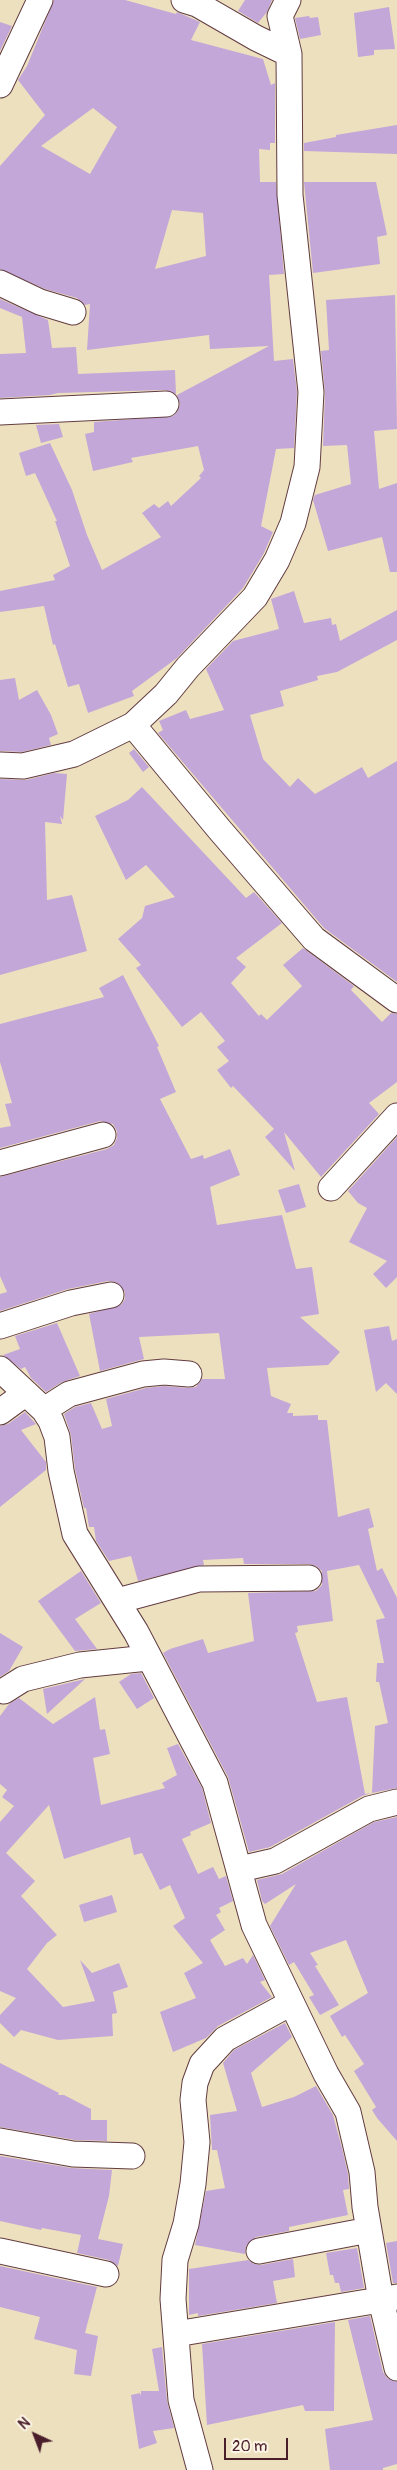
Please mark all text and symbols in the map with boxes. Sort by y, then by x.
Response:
north arrow [10,2410,60,2460]
text: N [15,2414,34,2433]
scale bar [227,2428,291,2460]
text: 20 m [232,2437,267,2456]

